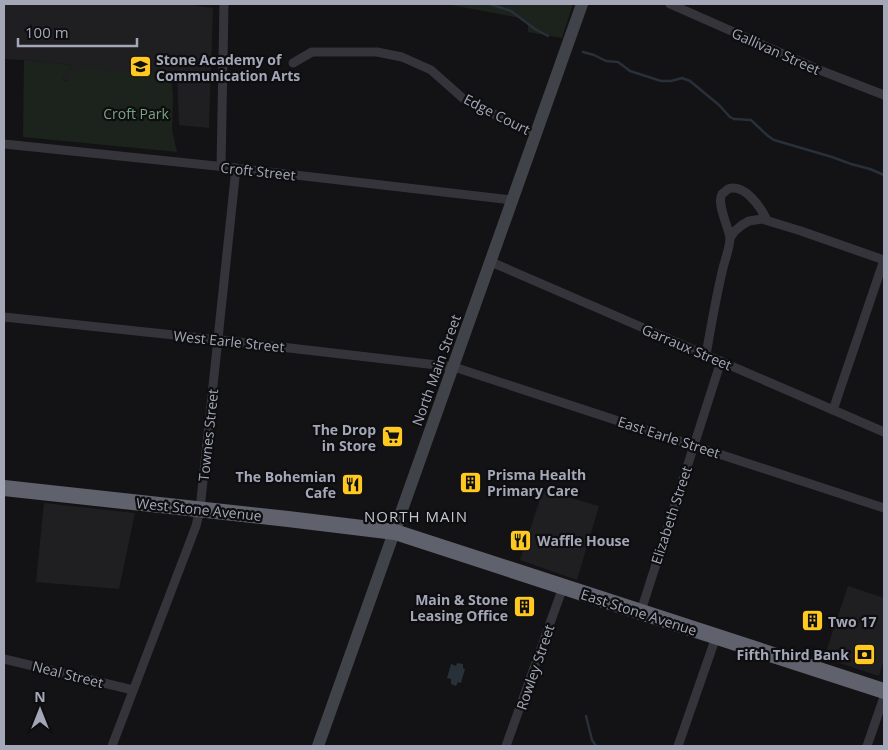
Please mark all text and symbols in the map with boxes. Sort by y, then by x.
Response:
scale bar [18,15,136,47]
text: 100 m [25,22,69,42]
street label: Gallivan Street [729,23,823,79]
place label: Stone Academy of Communication Arts [156,50,300,85]
school or university icon: Stone Academy of Communication Arts [128,55,152,79]
street label: Edge Court [461,89,533,139]
park label: Croft Park [103,104,169,123]
street label: Croft Street [220,158,296,184]
street label: North Main Street [407,312,465,428]
street label: Garraux Street [639,320,735,374]
street label: West Earle Street [173,326,285,356]
street label: Townes Street [194,388,222,482]
street label: East Earle Street [616,412,722,462]
place label: The Drop in Store [313,420,376,455]
supermarket icon: The Drop in Store [380,425,404,449]
street label: Elizabeth Street [646,464,696,566]
place label: Prisma Health Primary Care [487,465,586,500]
place label: The Bohemian Cafe [236,467,336,502]
building icon: Prisma Health Primary Care [459,470,483,494]
restaurant icon: The Bohemian Cafe [340,472,364,496]
street label: West Stone Avenue [135,493,263,525]
district label: NORTH MAIN [364,506,468,526]
restaurant icon: Waffle House [509,528,533,552]
place label: Waffle House [537,531,630,550]
street label: East Stone Avenue [579,584,699,640]
place label: Main & Stone Leasing Office [410,590,508,625]
building icon: Main & Stone Leasing Office [512,595,536,619]
building icon: Two 17 [800,609,824,633]
place label: Two 17 [828,612,876,631]
street label: Rowley Street [512,622,558,712]
bank icon: Fifth Third Bank [853,642,877,666]
place label: Fifth Third Bank [737,645,849,664]
street label: Neal Street [31,656,105,692]
north arrow [15,685,65,735]
text: N [34,687,46,706]

